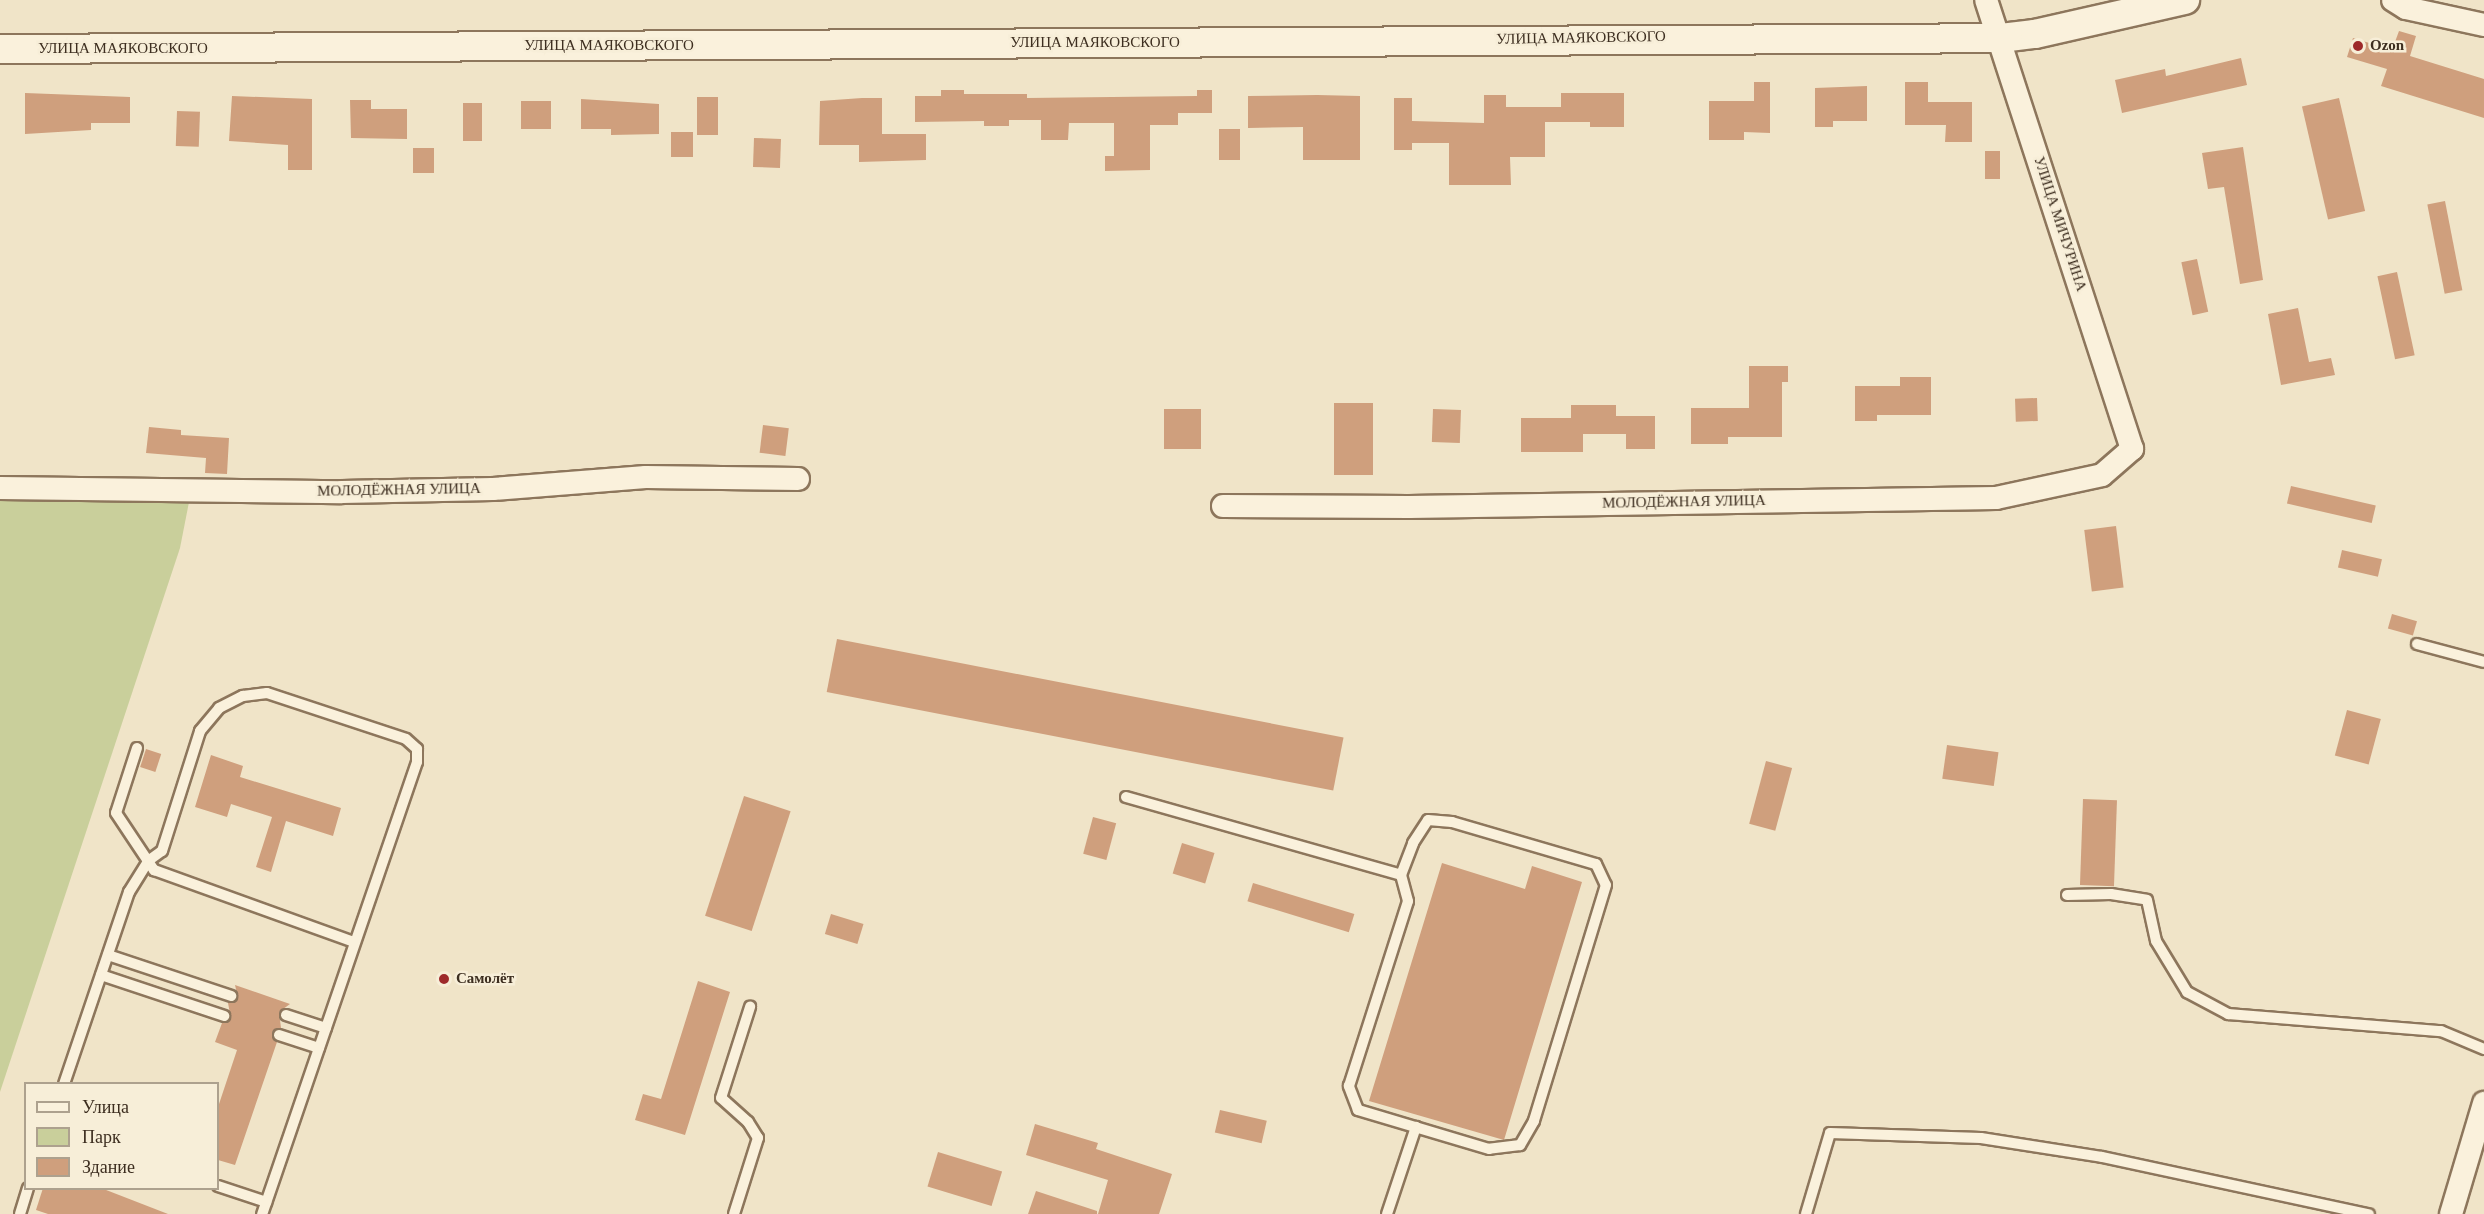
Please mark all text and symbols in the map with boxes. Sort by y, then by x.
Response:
street label: УЛИЦА МАЯКОВСКОГО [1496,28,1666,48]
street label: УЛИЦА МАЯКОВСКОГО [1010,34,1180,52]
street label: УЛИЦА МАЯКОВСКОГО [524,37,694,55]
place label: Ozon [2370,37,2404,55]
marker: Ozon [2351,39,2365,53]
street label: УЛИЦА МАЯКОВСКОГО [38,40,208,58]
street label: УЛИЦА МИЧУРИНА [2030,154,2090,294]
street label: МОЛОДЁЖНАЯ УЛИЦА [317,480,481,500]
street label: МОЛОДЁЖНАЯ УЛИЦА [1602,492,1766,512]
place label: Самолёт [456,970,514,988]
marker: Самолёт [437,972,451,986]
legend [24,1082,219,1190]
text: Улица [82,1097,129,1117]
text: Парк [82,1127,121,1147]
text: Здание [82,1157,135,1177]

